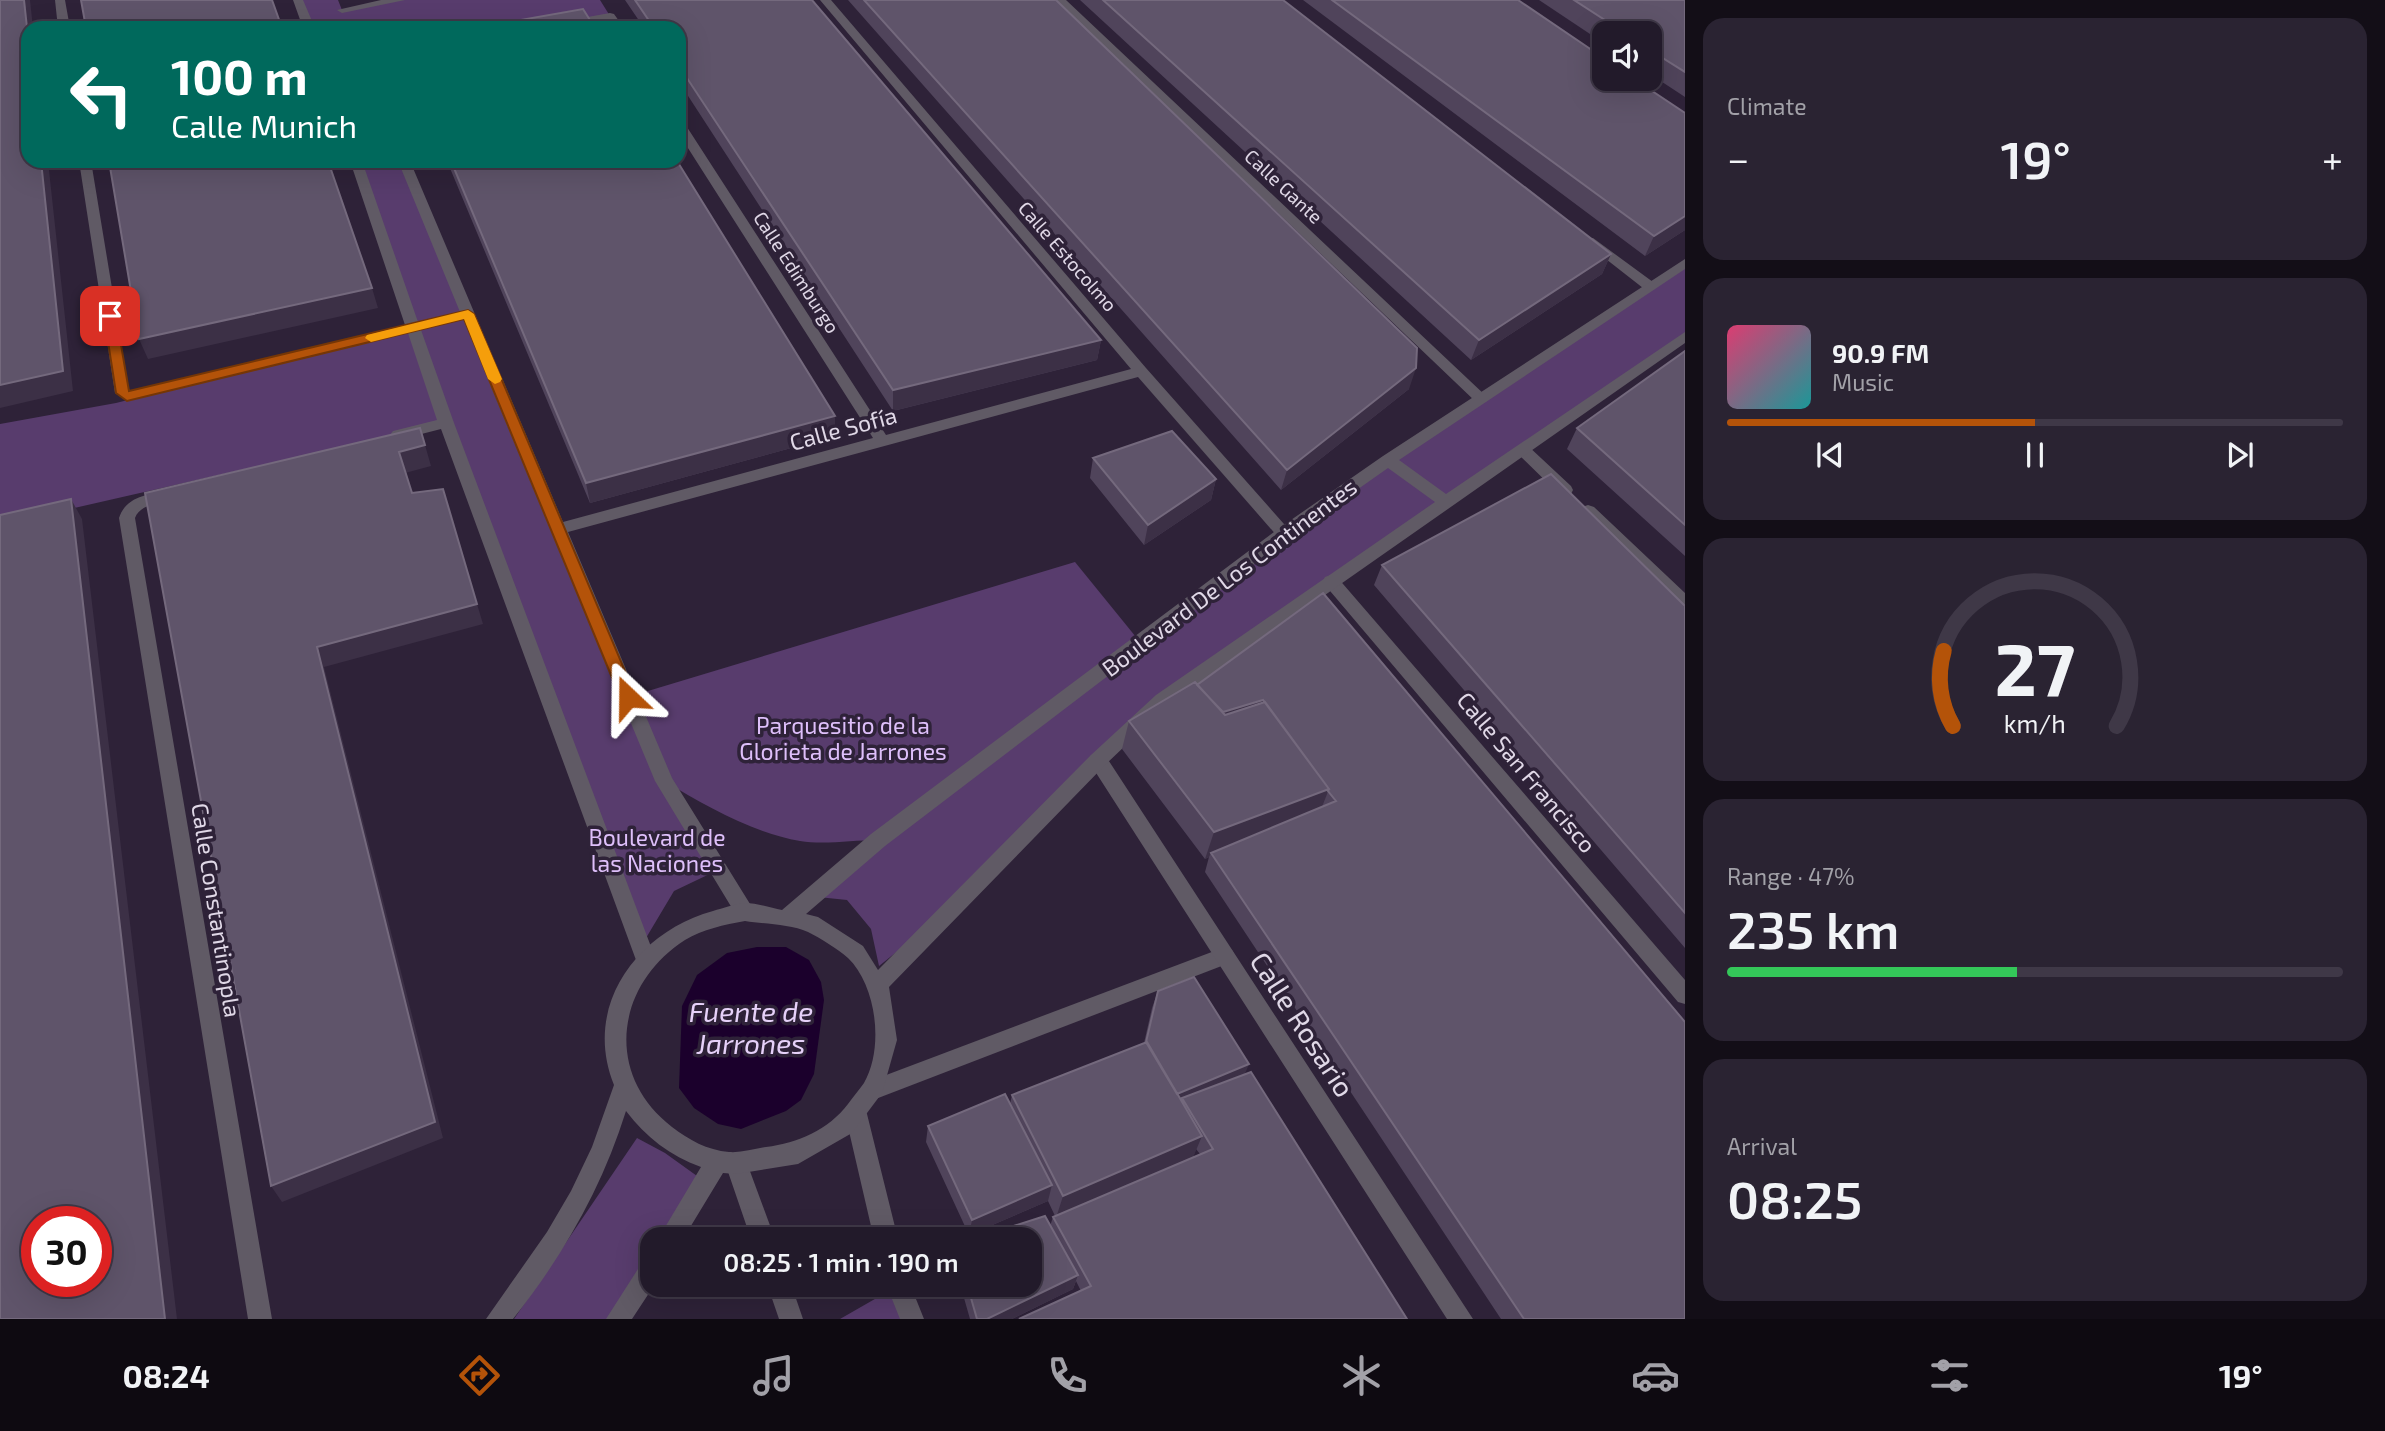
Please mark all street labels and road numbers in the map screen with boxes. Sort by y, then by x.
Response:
street label: Calle Gante [1240,144,1328,228]
street label: Calle Estocolmo [1014,196,1122,316]
street label: Calle Edimburgo [749,207,845,337]
street label: Calle Sofía [786,400,900,456]
street label: Boulevard De Los Continentes [1096,472,1362,682]
street label: Calle San Francisco [1452,686,1602,858]
street label: Calle Constantinopla [186,801,248,1019]
street label: Calle Rosario [1244,945,1362,1103]

